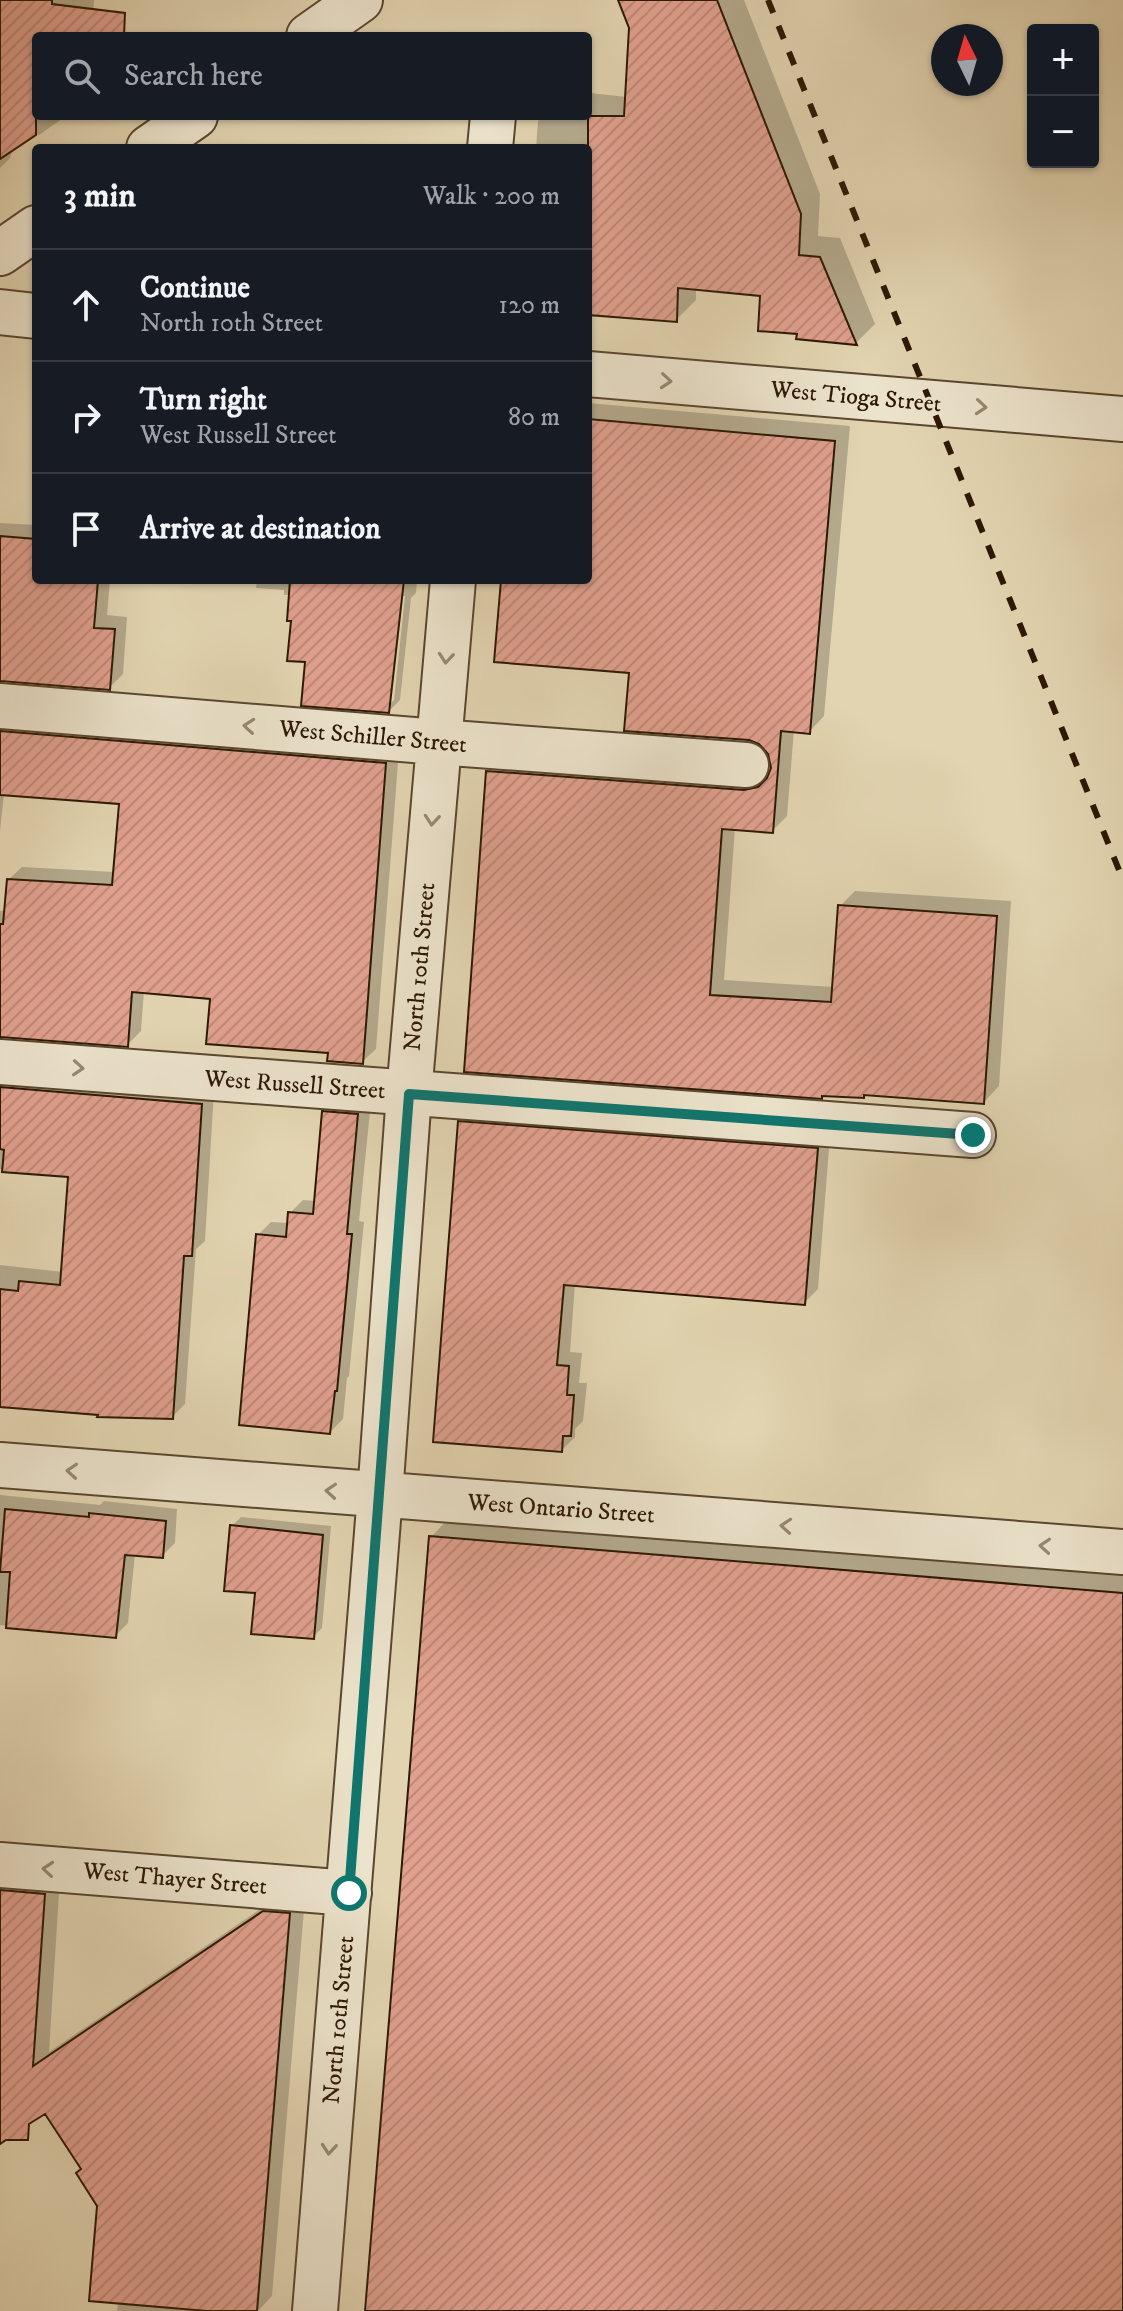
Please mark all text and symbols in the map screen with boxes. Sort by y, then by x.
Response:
north arrow [931,24,1003,96]
map controls [1027,24,1099,168]
button: + [1027,24,1099,96]
search box [32,32,592,120]
icon: search [60,54,104,98]
text: Search here [124,58,263,95]
button: − [1027,96,1099,168]
text: 3 min [64,175,136,217]
text: Walk · 200 m [423,180,560,213]
text: Continue [140,270,250,307]
icon: ahead [64,283,108,327]
text: 120 m [499,289,560,322]
text: North 10th Street [140,307,323,340]
one-way arrow [660,372,673,389]
street label: West Tioga Street [768,375,943,419]
text: Turn right [140,382,267,419]
icon: right [64,395,108,439]
one-way arrow [975,398,988,415]
text: 80 m [508,401,560,434]
text: West Russell Street [140,419,337,452]
icon: arrive [64,507,108,551]
text: Arrive at destination [140,511,381,548]
one-way arrow [437,652,454,665]
street label: West Schiller Street [277,714,468,760]
one-way arrow [242,718,255,735]
one-way arrow [423,814,440,827]
street label: North 10th Street [398,881,442,1052]
one-way arrow [72,1059,85,1076]
street label: West Russell Street [202,1064,387,1106]
route end [955,1117,991,1153]
one-way arrow [65,1463,78,1480]
one-way arrow [324,1483,337,1500]
street label: West Ontario Street [465,1487,656,1531]
one-way arrow [779,1518,792,1535]
one-way arrow [1038,1538,1051,1555]
street label: West Thayer Street [81,1856,269,1902]
one-way arrow [41,1861,54,1878]
route start [331,1875,367,1911]
street label: North 10th Street [317,1934,361,2105]
one-way arrow [320,2143,337,2156]

